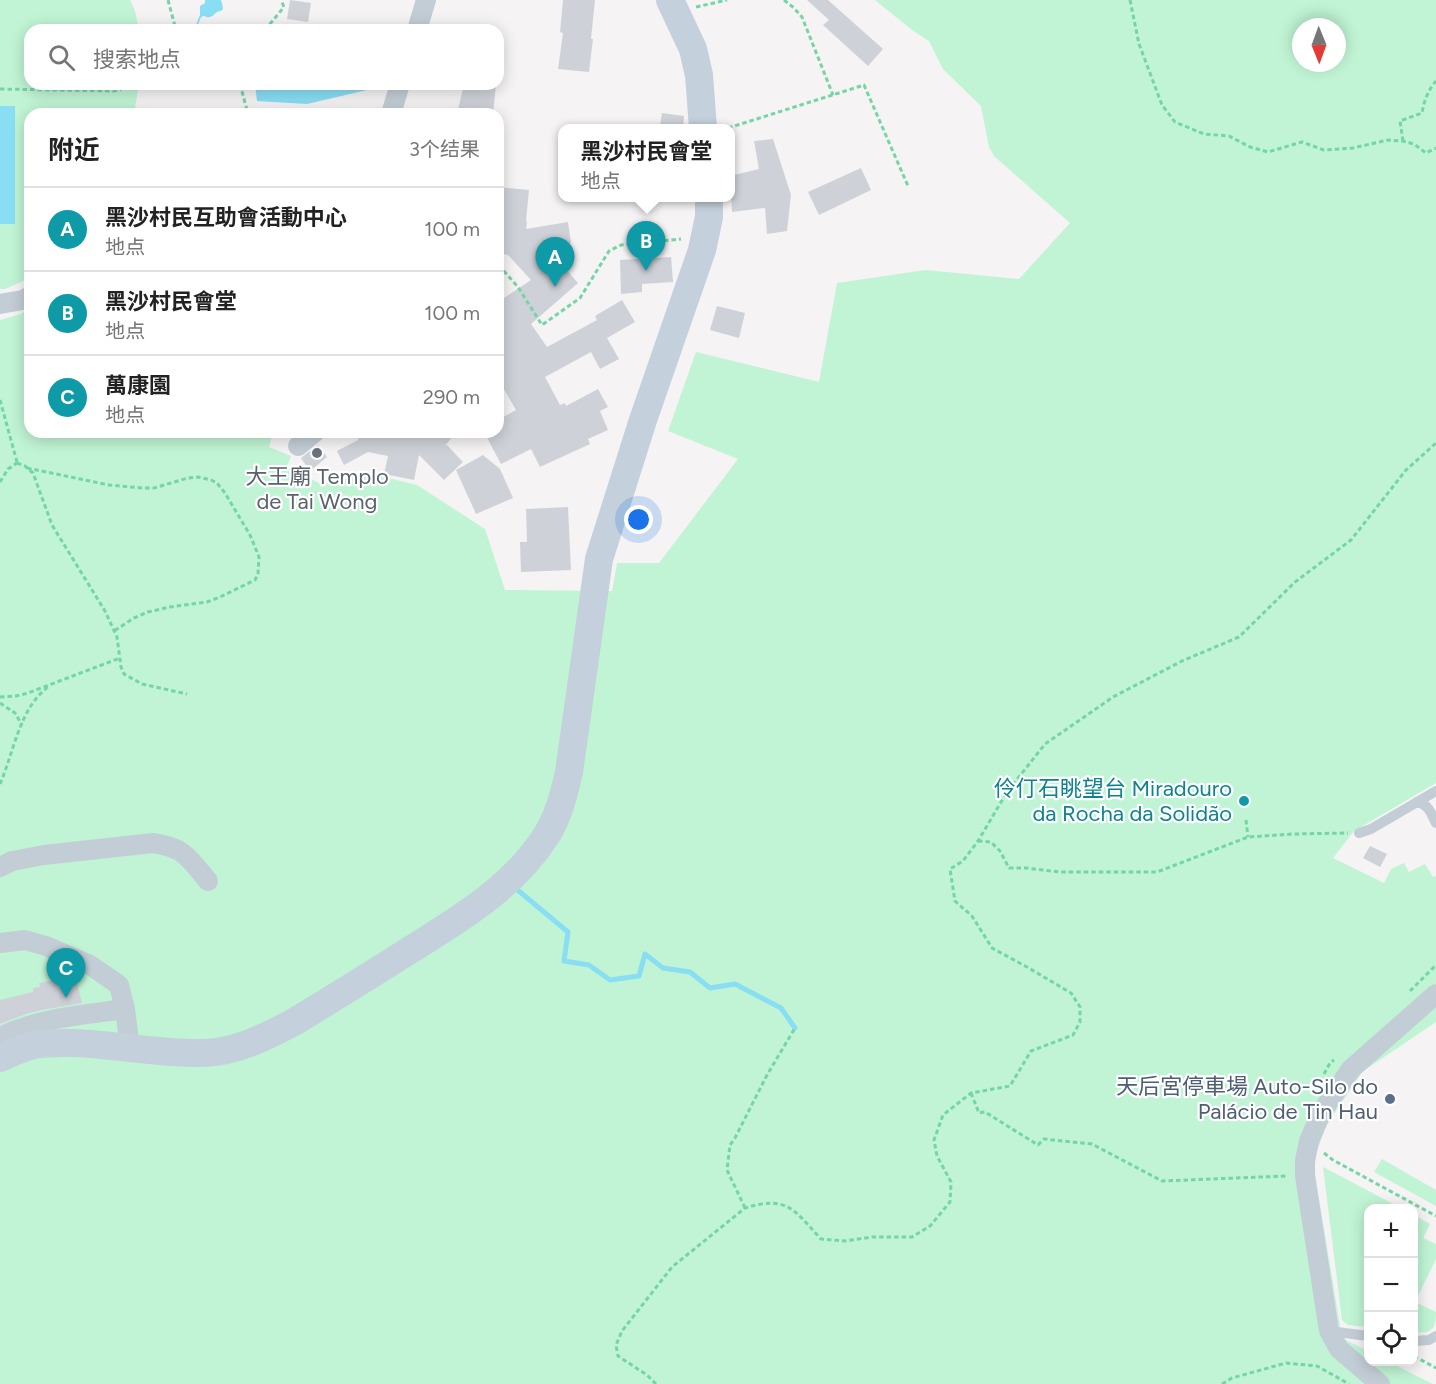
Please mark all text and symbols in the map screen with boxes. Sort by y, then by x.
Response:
north arrow [1292,18,1346,72]
search box [24,24,504,90]
icon: search [45,41,78,74]
text: 搜索地点 [93,46,181,73]
popup [558,124,735,202]
text: 附近 [48,134,100,166]
text: 3个结果 [409,137,480,161]
text: 黑沙村民會堂 [580,138,713,165]
text: 地点 [580,169,620,193]
text: 黑沙村民互助會活動中心 [105,204,347,231]
text: A [60,217,75,241]
text: 100 m [424,217,480,241]
pin: B [626,222,666,271]
text: 地点 [105,235,145,259]
pin: A [536,238,574,287]
text: 黑沙村民會堂 [105,288,237,315]
text: B [61,301,74,325]
text: 100 m [424,301,480,325]
text: 地点 [105,319,145,343]
text: 萬康園 [105,372,171,399]
text: C [60,385,75,409]
text: 290 m [423,385,480,409]
text: 地点 [105,403,145,427]
marker: 大王廟 Templo de Tai Wong [310,446,324,460]
place label: 大王廟 Templo de Tai Wong [245,463,389,515]
your location [624,505,653,534]
place label: 伶仃石眺望台 Miradouro da Rocha da Solidão [994,775,1232,827]
marker: 伶仃石眺望台 Miradouro da Rocha da Solidão [1237,794,1251,808]
pin: C [46,948,86,998]
place label: 天后宮停車場 Auto-Silo do Palácio de Tin Hau [1116,1073,1378,1125]
marker: 天后宮停車場 Auto-Silo do Palácio de Tin Hau [1383,1092,1397,1106]
map controls [1364,1204,1418,1366]
button: + [1364,1204,1418,1258]
button: − [1364,1258,1418,1312]
button: locate [1364,1312,1418,1366]

